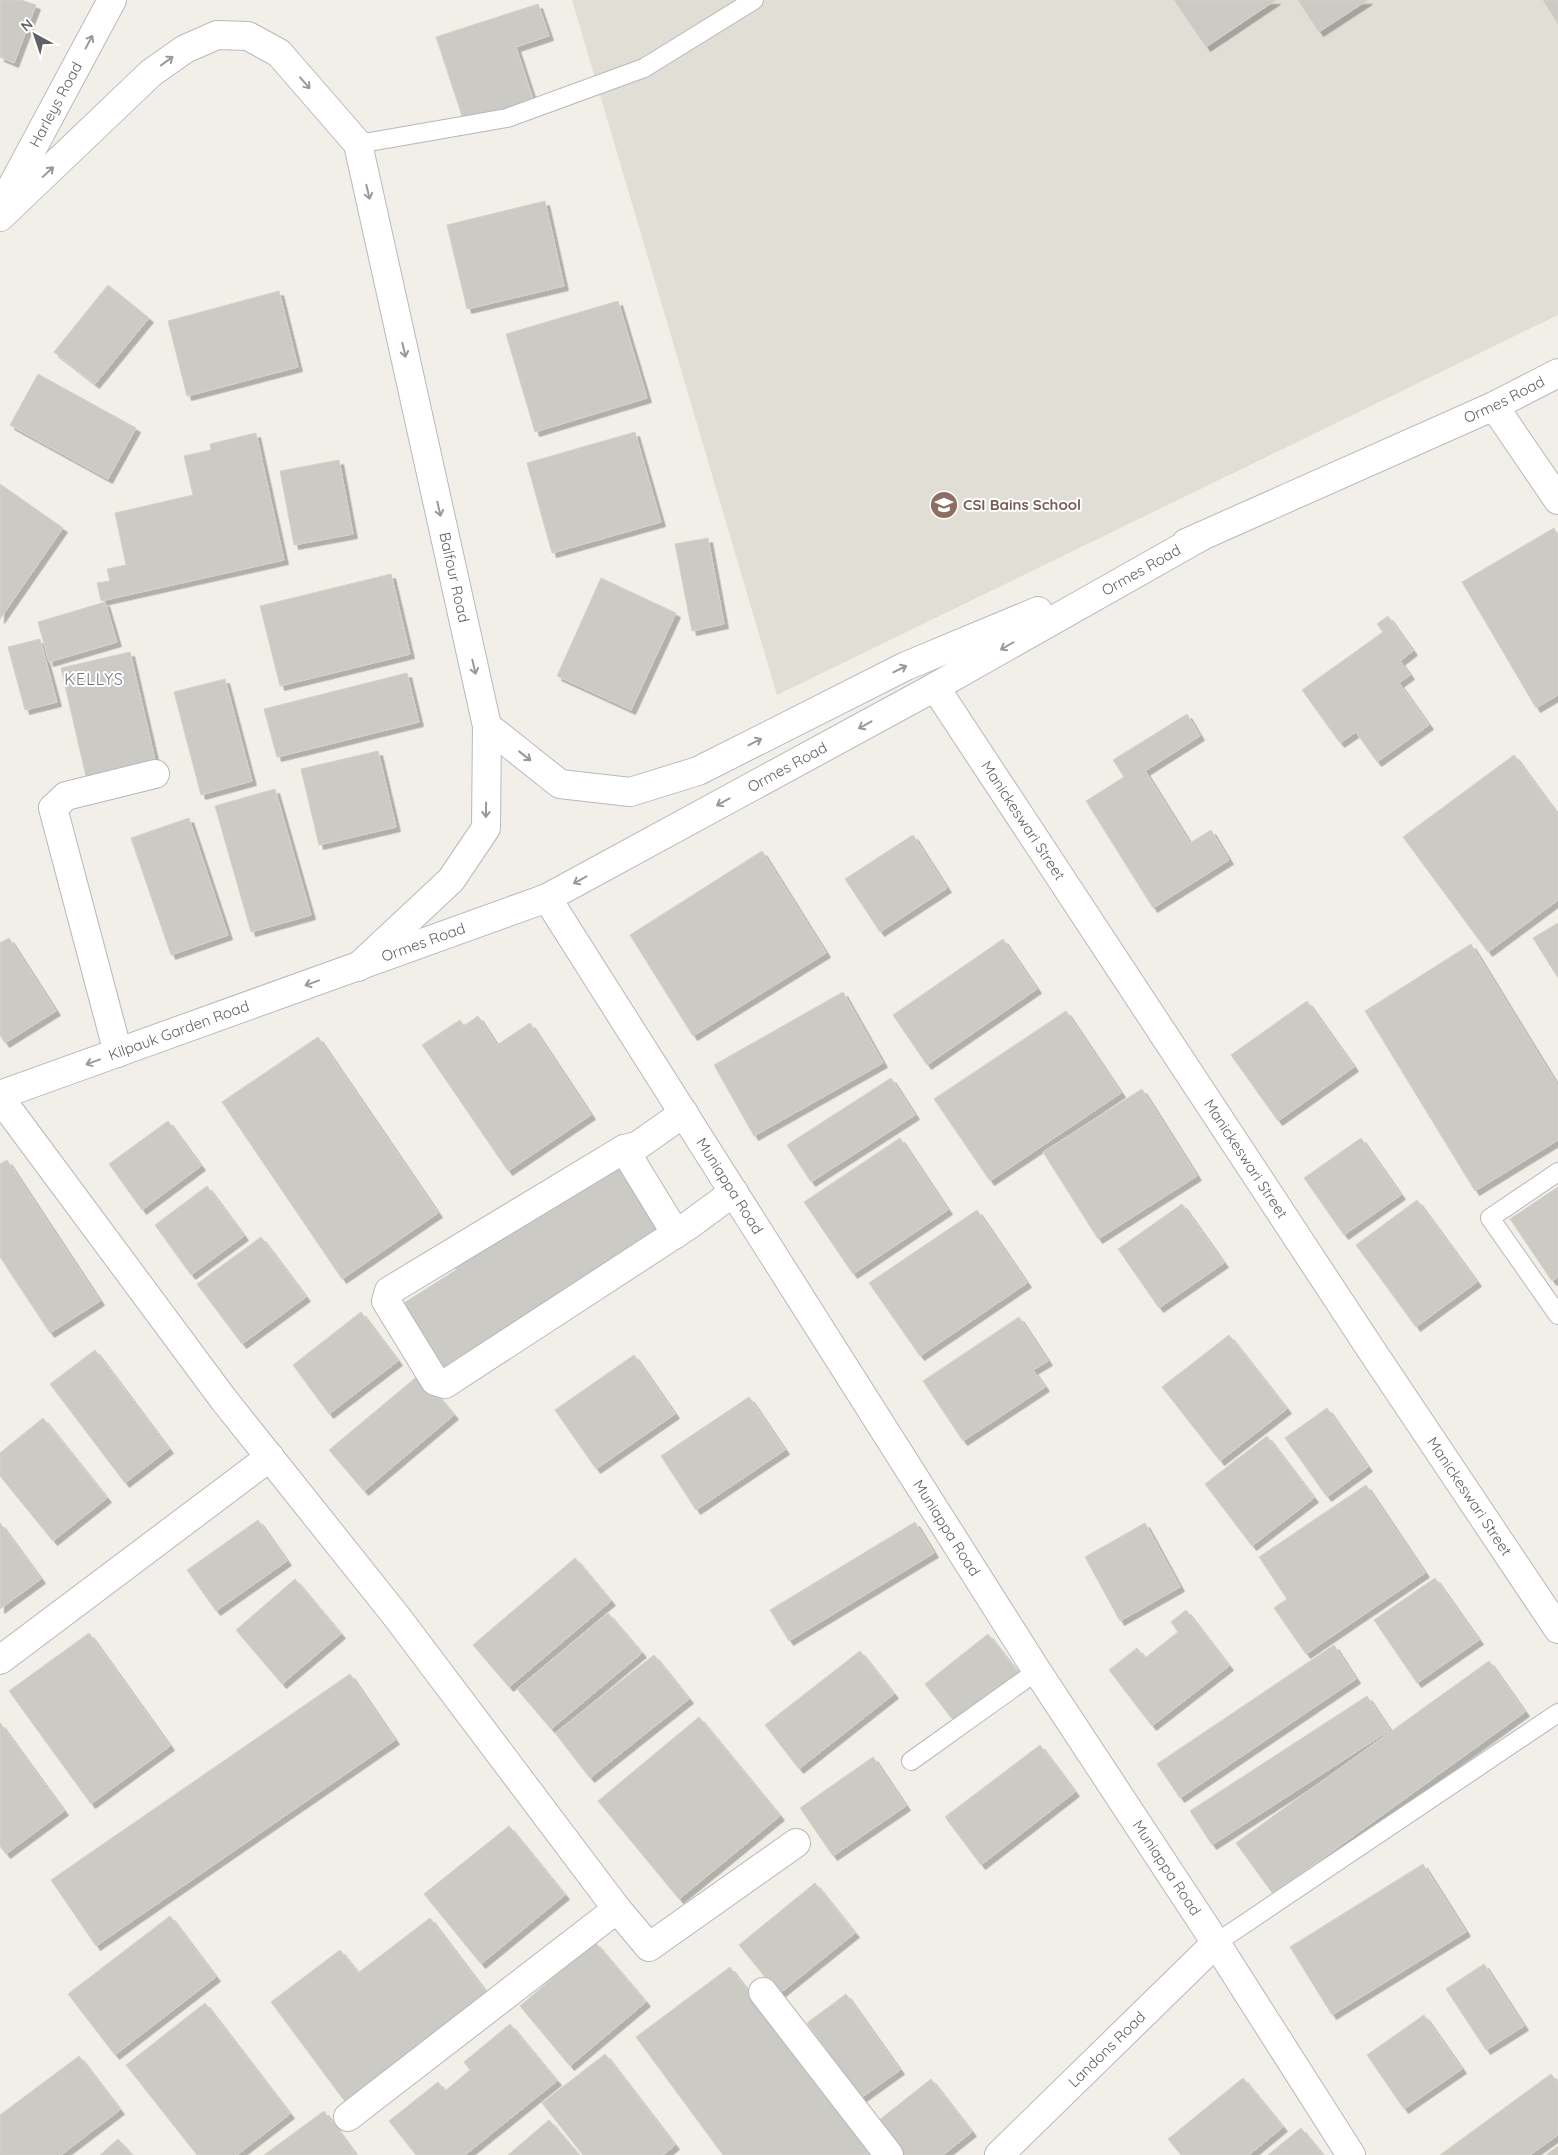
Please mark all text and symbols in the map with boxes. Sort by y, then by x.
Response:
north arrow [10,10,60,60]
text: N [17,15,36,35]
one-way arrow [85,35,94,50]
one-way arrow [160,56,174,66]
street label: Harleys Road [25,58,86,150]
one-way arrow [300,76,311,89]
one-way arrow [42,166,55,178]
one-way arrow [364,183,374,199]
one-way arrow [400,342,409,358]
street label: Ormes Road [1461,372,1548,427]
school or university icon: CSI Bains School [929,490,959,520]
place label: CSI Bains School [963,495,1081,514]
one-way arrow [435,500,444,516]
street label: Balfour Road [435,530,474,624]
street label: Ormes Road [1098,540,1184,600]
one-way arrow [1000,641,1015,651]
one-way arrow [470,659,479,675]
one-way arrow [892,664,907,673]
district label: KELLYS [64,669,124,689]
one-way arrow [858,720,873,730]
one-way arrow [747,737,762,746]
street label: Ormes Road [744,738,830,796]
one-way arrow [519,751,532,762]
street label: Manickeswari Street [977,757,1070,884]
one-way arrow [716,798,730,808]
one-way arrow [481,801,491,817]
one-way arrow [573,876,588,885]
street label: Ormes Road [379,918,468,966]
one-way arrow [305,979,320,988]
street label: Kilpauk Garden Road [106,996,252,1064]
one-way arrow [86,1058,101,1067]
street label: Manickeswari Street [1200,1095,1292,1222]
street label: Muniappa Road [692,1134,768,1238]
street label: Manickeswari Street [1423,1433,1516,1559]
street label: Muniappa Road [909,1476,984,1580]
street label: Muniappa Road [1129,1816,1205,1919]
street label: Landons Road [1064,2007,1149,2091]

